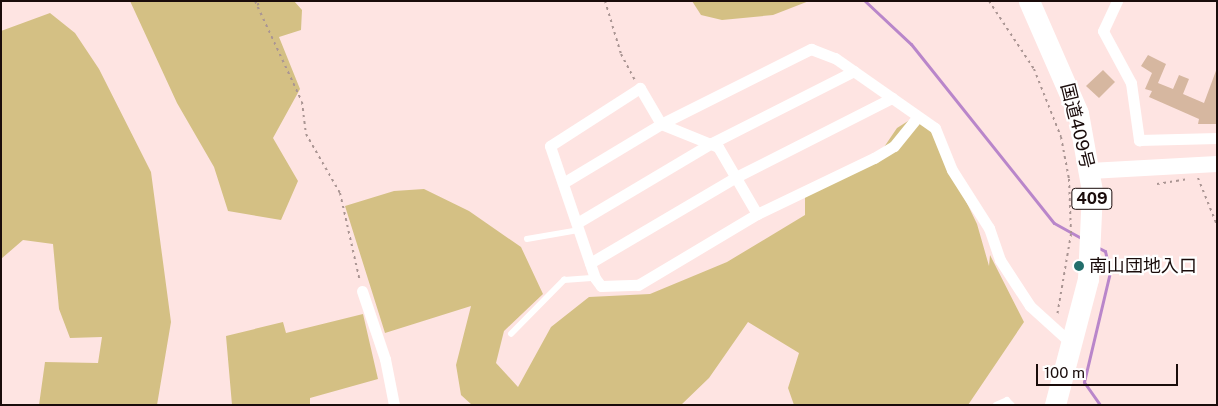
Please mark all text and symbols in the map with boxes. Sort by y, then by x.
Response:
street label: 国道409号 [1056,81,1098,171]
road number: 409 [1071,185,1113,212]
place label: 南山団地入口 [1089,255,1197,277]
marker: 南山団地入口 [1073,260,1085,272]
scale bar [1038,354,1180,386]
text: 100 m [1044,364,1085,381]

